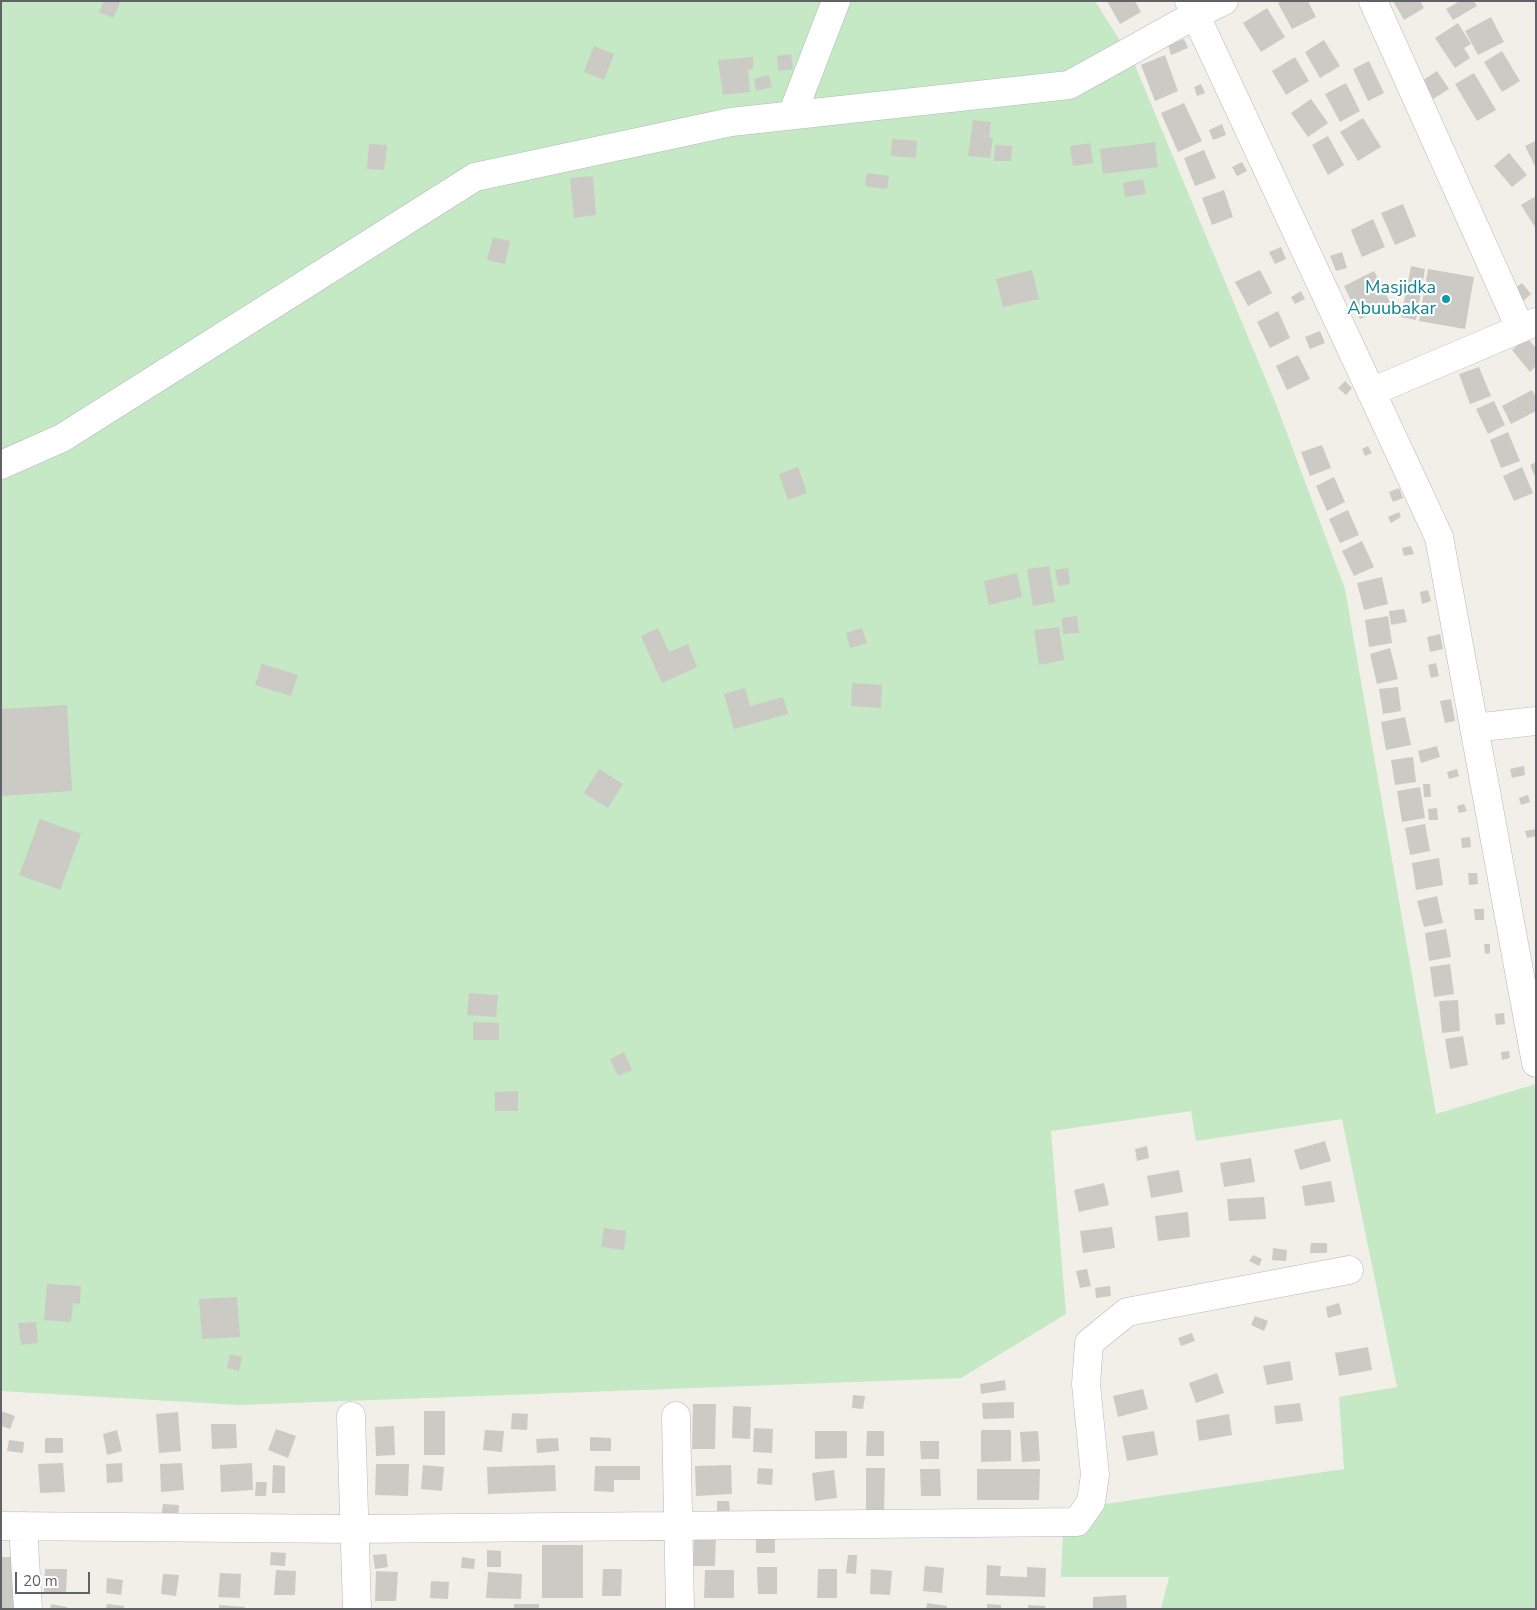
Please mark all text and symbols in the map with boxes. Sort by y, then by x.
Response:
place label: Masjidka Abuubakar [1347,278,1436,320]
marker: Masjidka Abuubakar [1440,293,1452,305]
scale bar [18,1562,92,1594]
text: 20 m [23,1571,58,1591]

